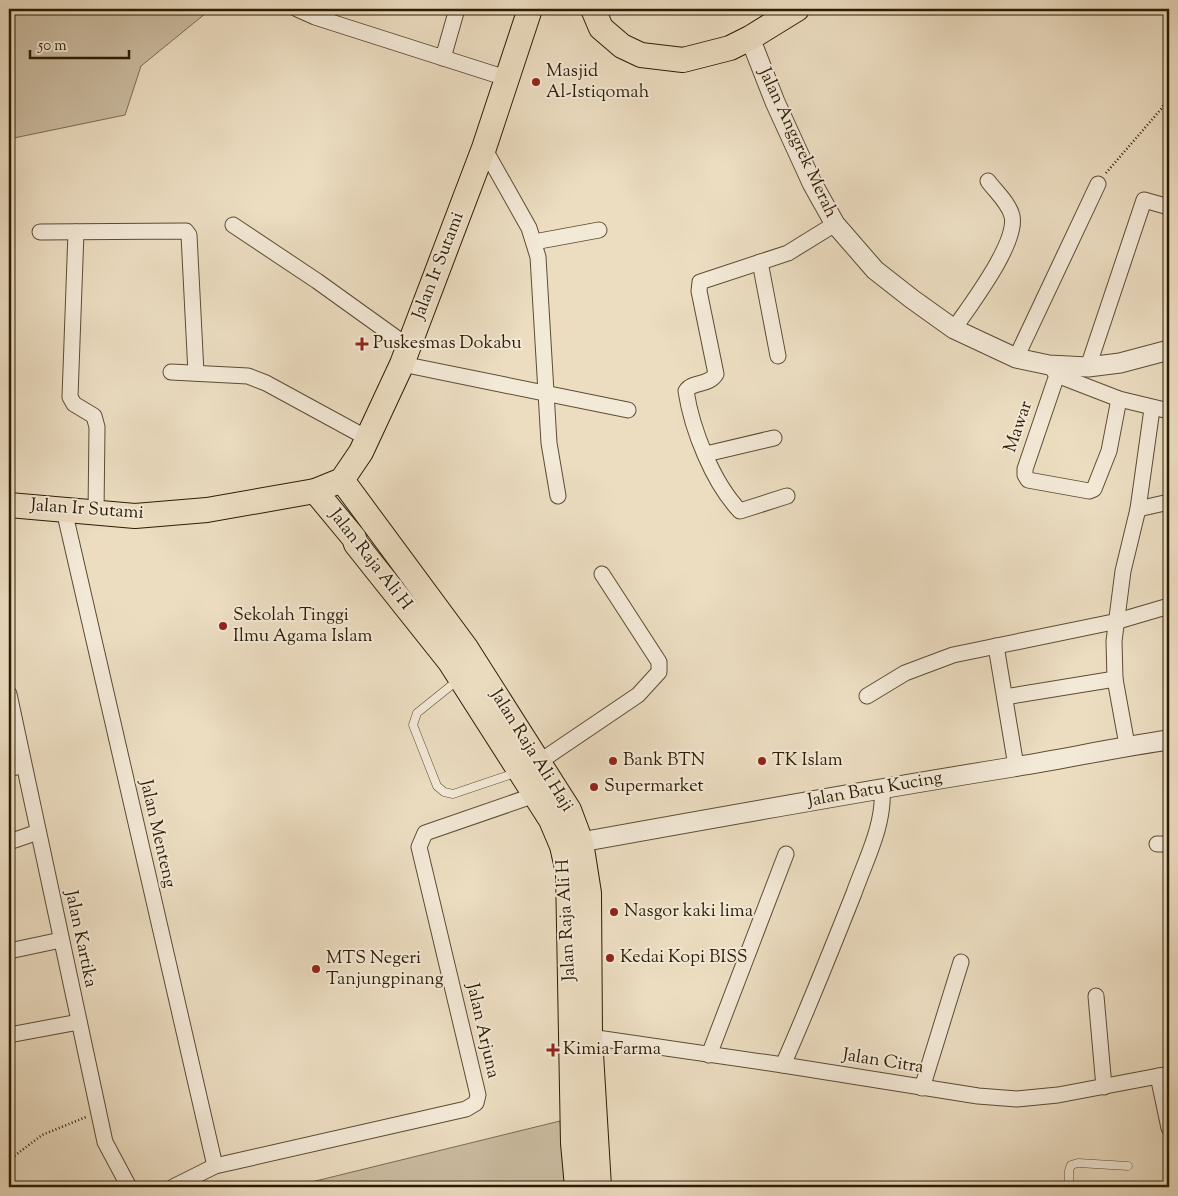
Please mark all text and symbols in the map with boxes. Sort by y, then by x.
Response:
scale bar [30,28,129,60]
text: 50 m [37,36,67,57]
place label: Masjid Al-Istiqomah [546,59,650,106]
street label: Jalan Anggrek Merah [750,63,843,223]
marker: Masjid Al-Istiqomah [530,76,542,88]
street label: Jalan Ir Sutami [406,208,471,325]
place label: Puskesmas Dokabu [373,331,522,357]
marker: Puskesmas Dokabu [355,337,369,351]
street label: Mawar [998,398,1040,456]
street label: Jalan Ir Sutami [29,493,144,527]
street label: Jalan Raja Ali H [321,503,418,616]
place label: Sekolah Tinggi Ilmu Agama Islam [233,603,372,650]
marker: Sekolah Tinggi Ilmu Agama Islam [217,620,229,632]
street label: Jalan Raja Ali Haji [482,684,579,817]
place label: Bank BTN [623,748,705,774]
place label: TK Islam [772,748,843,774]
marker: Bank BTN [607,755,619,767]
marker: TK Islam [756,755,768,767]
street label: Jalan Batu Kucing [805,765,945,815]
place label: Supermarket [604,774,704,800]
street label: Jalan Menteng [132,776,182,891]
marker: Supermarket [588,781,600,793]
street label: Jalan Raja Ali H [551,858,583,983]
street label: Jalan Kartika [57,887,103,990]
place label: Nasgor kaki lima [624,899,753,925]
marker: Nasgor kaki lima [608,906,620,918]
place label: Kedai Kopi BISS [620,945,748,971]
place label: MTS Negeri Tanjungpinang [326,946,444,993]
marker: Kedai Kopi BISS [604,952,616,964]
marker: MTS Negeri Tanjungpinang [310,963,322,975]
street label: Jalan Arjuna [458,980,506,1081]
place label: Kimia Farma [563,1037,661,1063]
street label: Jalan Citra [840,1043,925,1081]
marker: Kimia Farma [547,1044,559,1056]

